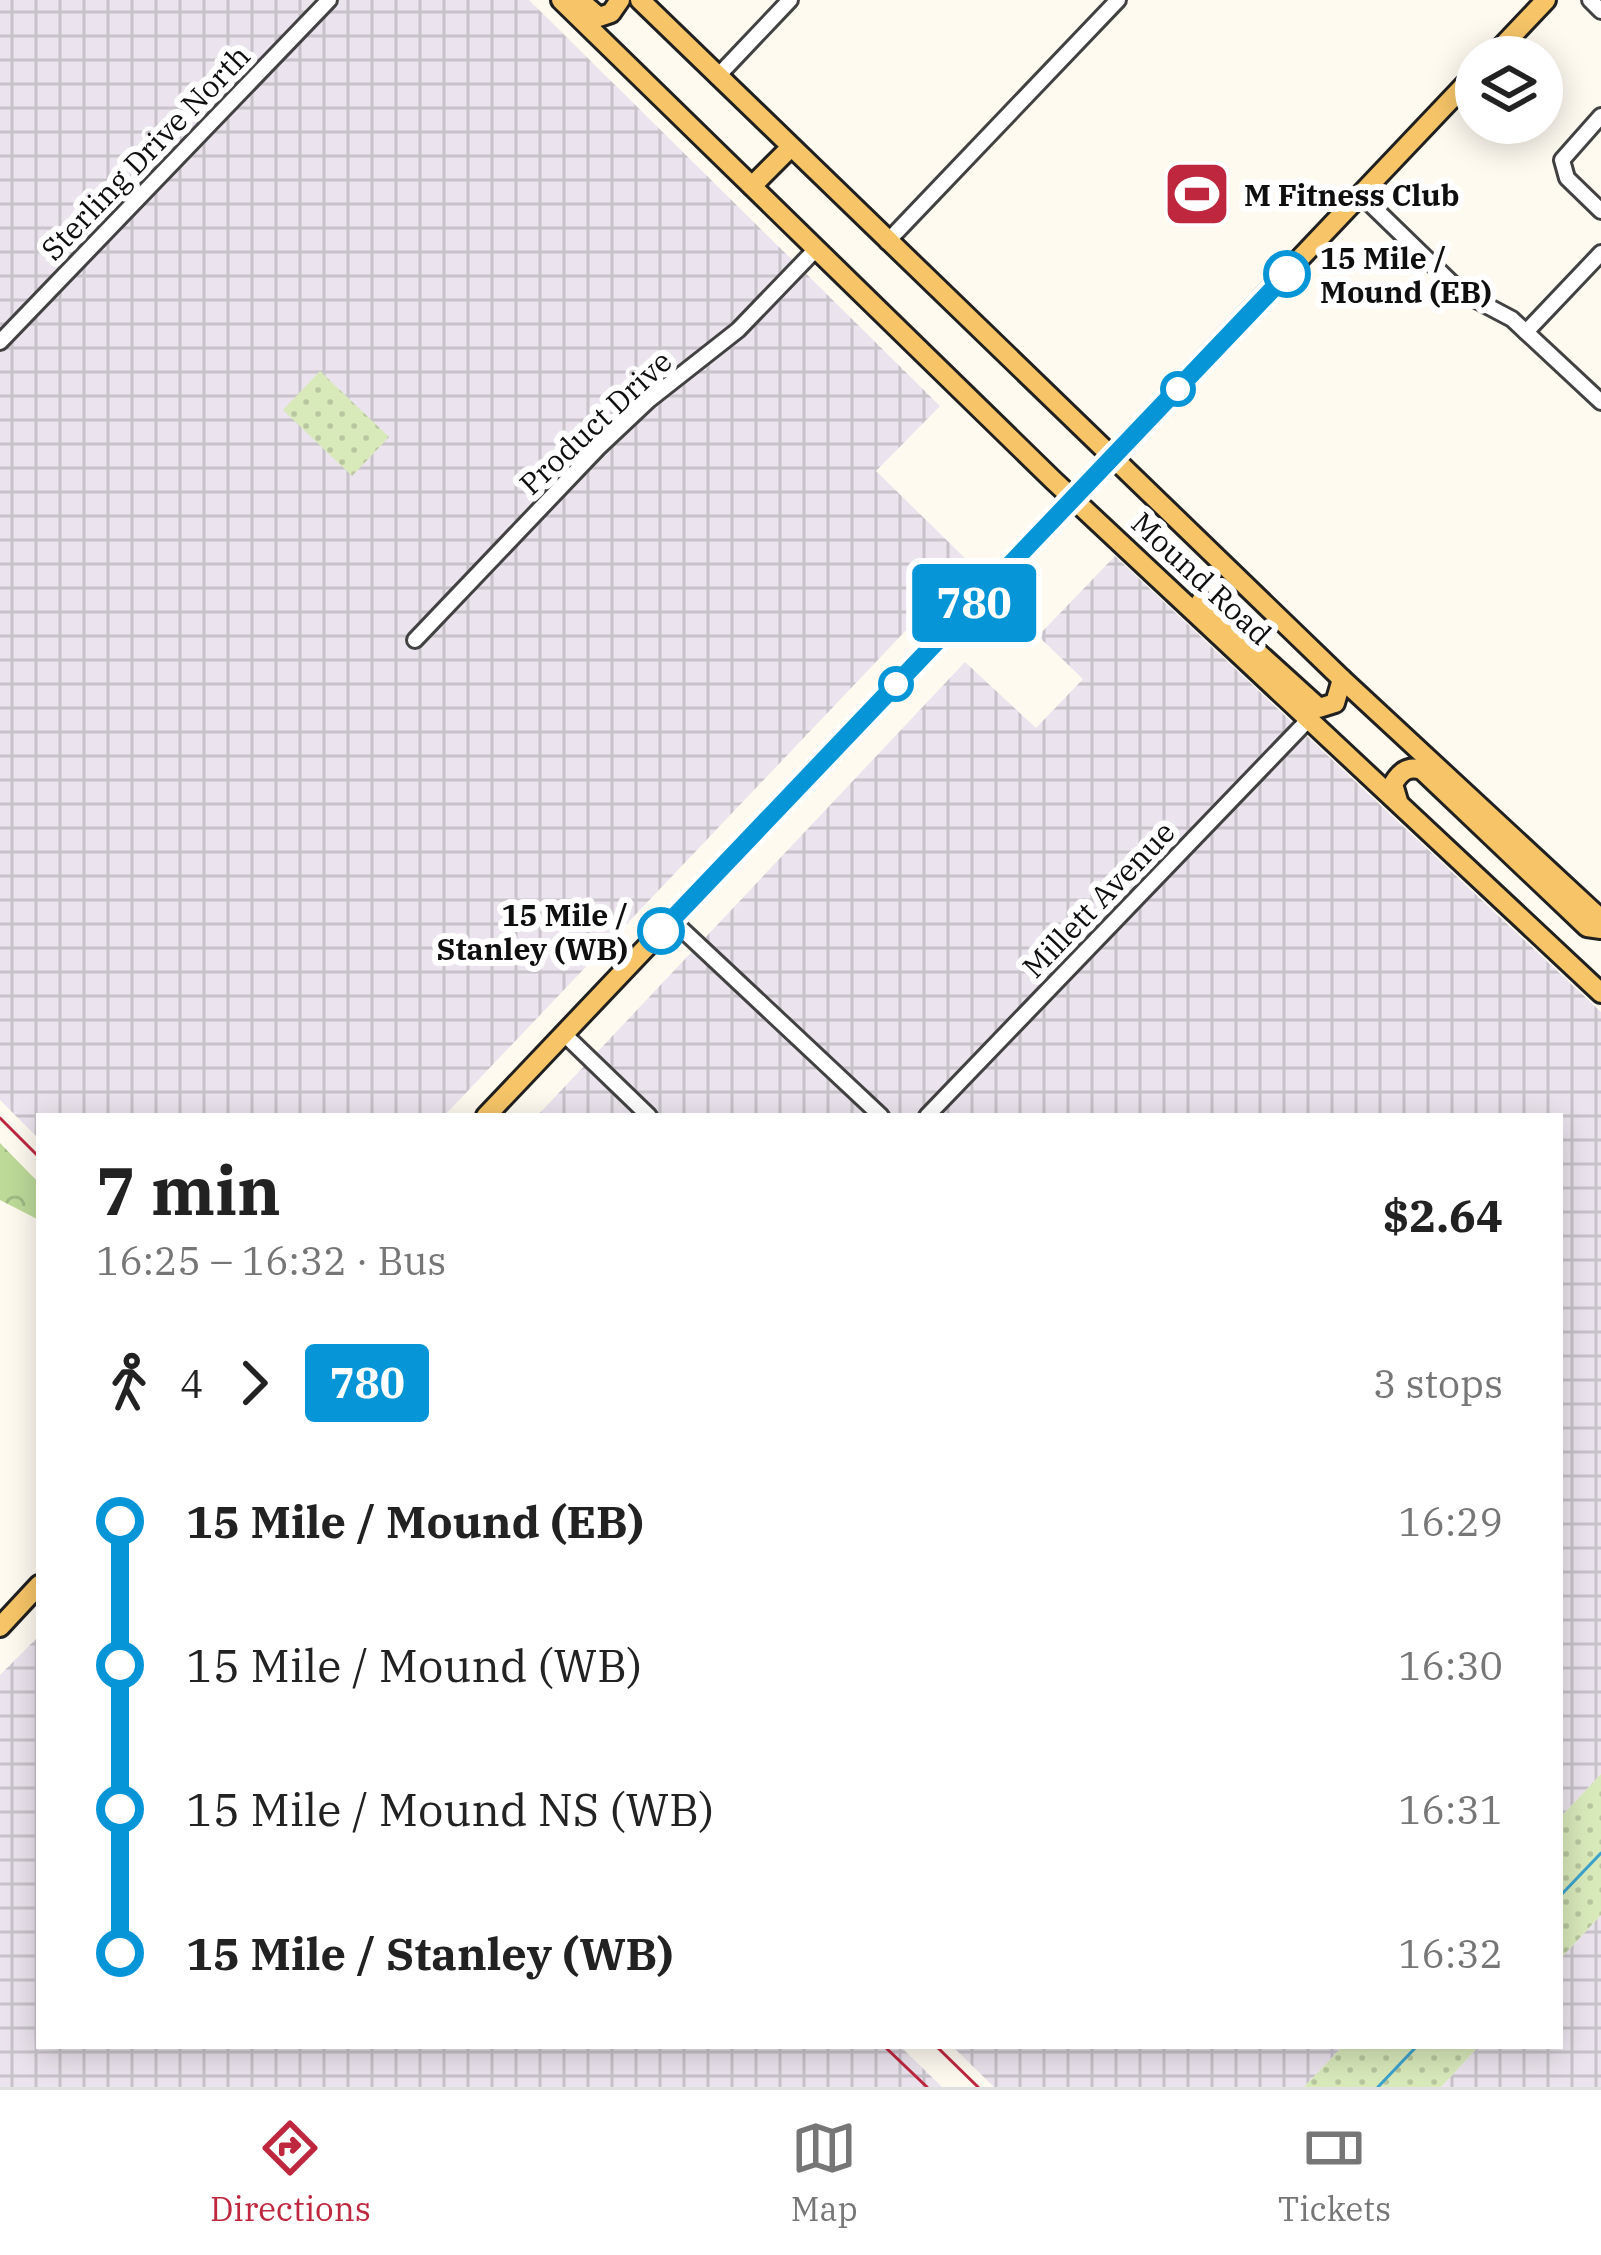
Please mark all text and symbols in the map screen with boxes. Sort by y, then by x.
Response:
street label: Sterling Drive North [32,36,258,268]
map controls [1455,36,1563,144]
button: layers [1455,36,1563,144]
sports icon: M Fitness Club [1162,159,1232,229]
place label: M Fitness Club [1244,175,1460,214]
place label: 15 Mile / Mound (EB) [1320,238,1492,311]
marker: 15 Mile / Mound (EB) [1265,252,1309,296]
street label: Product Drive [511,341,679,503]
unlabelled marker [1162,373,1194,405]
street label: Mound Road [1124,503,1280,653]
line badge: 780 [905,564,1043,642]
text: 780 [936,575,1012,630]
unlabelled marker [880,668,912,700]
street label: Millett Avenue [1013,812,1183,986]
place label: 15 Mile / Stanley (WB) [437,895,628,968]
marker: 15 Mile / Stanley (WB) [639,909,683,953]
text: 7 min [96,1147,281,1233]
text: $2.64 [1383,1186,1503,1244]
text: 16:25 – 16:32 · Bus [96,1235,446,1286]
icon: walk [96,1350,162,1416]
icon: forward [221,1350,287,1416]
text: 780 [329,1355,405,1410]
text: 4 [180,1358,203,1409]
text: 3 stops [1373,1358,1503,1409]
text: 15 Mile / Mound (EB) [186,1492,644,1550]
text: 16:29 [1398,1496,1503,1547]
text: 15 Mile / Mound (WB) [186,1636,642,1694]
text: 16:30 [1398,1640,1503,1691]
text: 15 Mile / Mound NS (WB) [186,1780,714,1838]
text: 16:31 [1398,1784,1503,1835]
text: 15 Mile / Stanley (WB) [186,1924,673,1982]
text: 16:32 [1398,1928,1503,1979]
tab: Directions [210,2115,371,2230]
tab: Map [791,2115,858,2230]
tab: Tickets [1278,2115,1391,2230]

